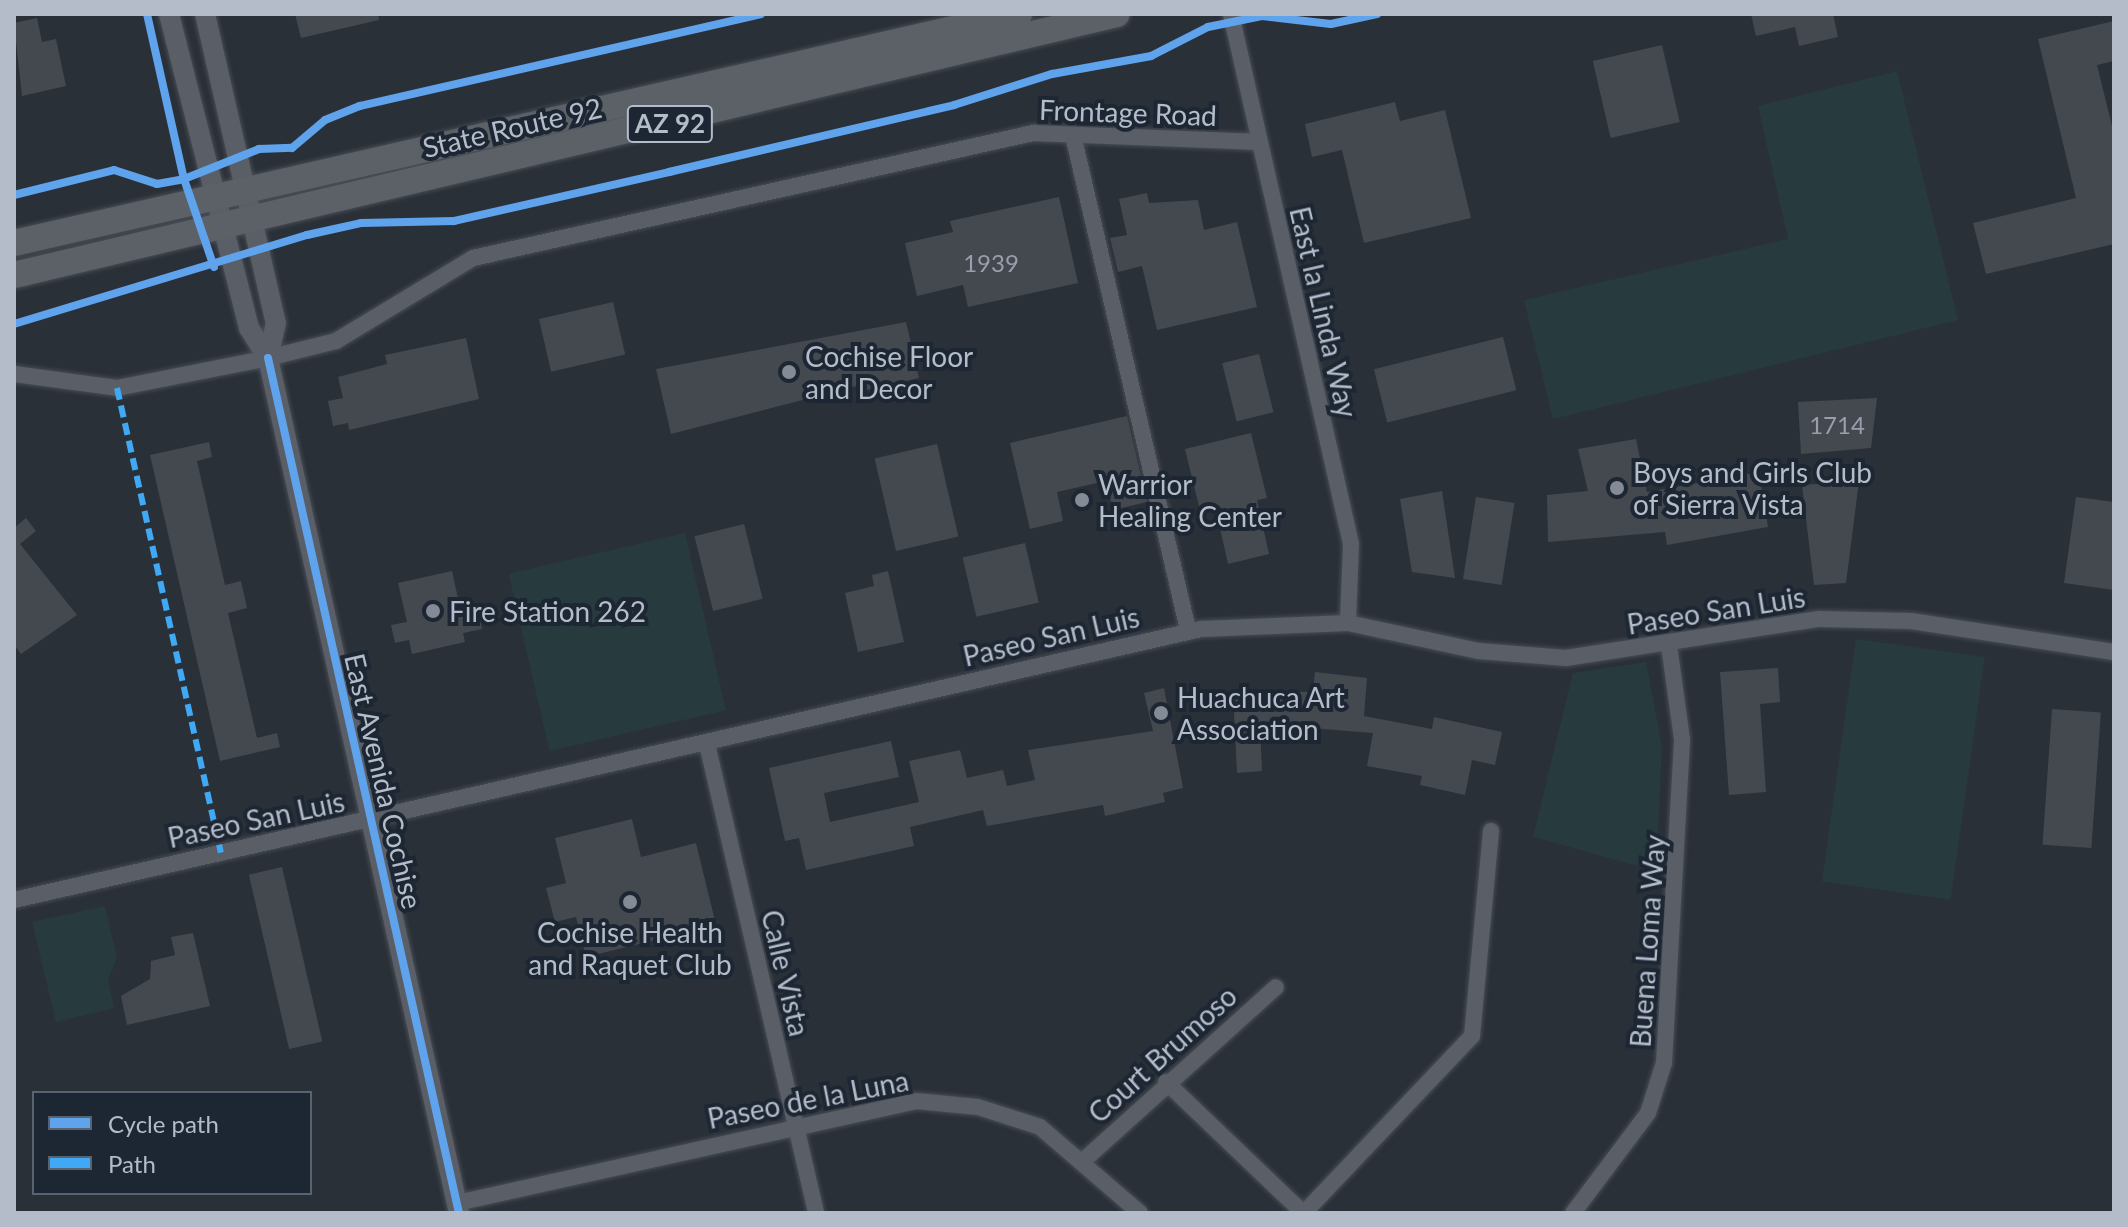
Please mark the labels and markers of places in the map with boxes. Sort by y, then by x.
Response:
place label: Cochise Floor and Decor [805,339,973,405]
marker: Cochise Floor and Decor [780,363,798,381]
place label: Boys and Girls Club of Sierra Vista [1633,455,1872,521]
place label: Warrior Healing Center [1098,467,1282,533]
marker: Boys and Girls Club of Sierra Vista [1608,479,1626,497]
marker: Warrior Healing Center [1073,491,1091,509]
place label: Fire Station 262 [449,594,646,628]
marker: Fire Station 262 [424,602,442,620]
place label: Huachuca Art Association [1177,680,1346,746]
marker: Huachuca Art Association [1152,704,1170,722]
marker: Cochise Health and Raquet Club [621,893,639,911]
place label: Cochise Health and Raquet Club [528,915,732,981]

